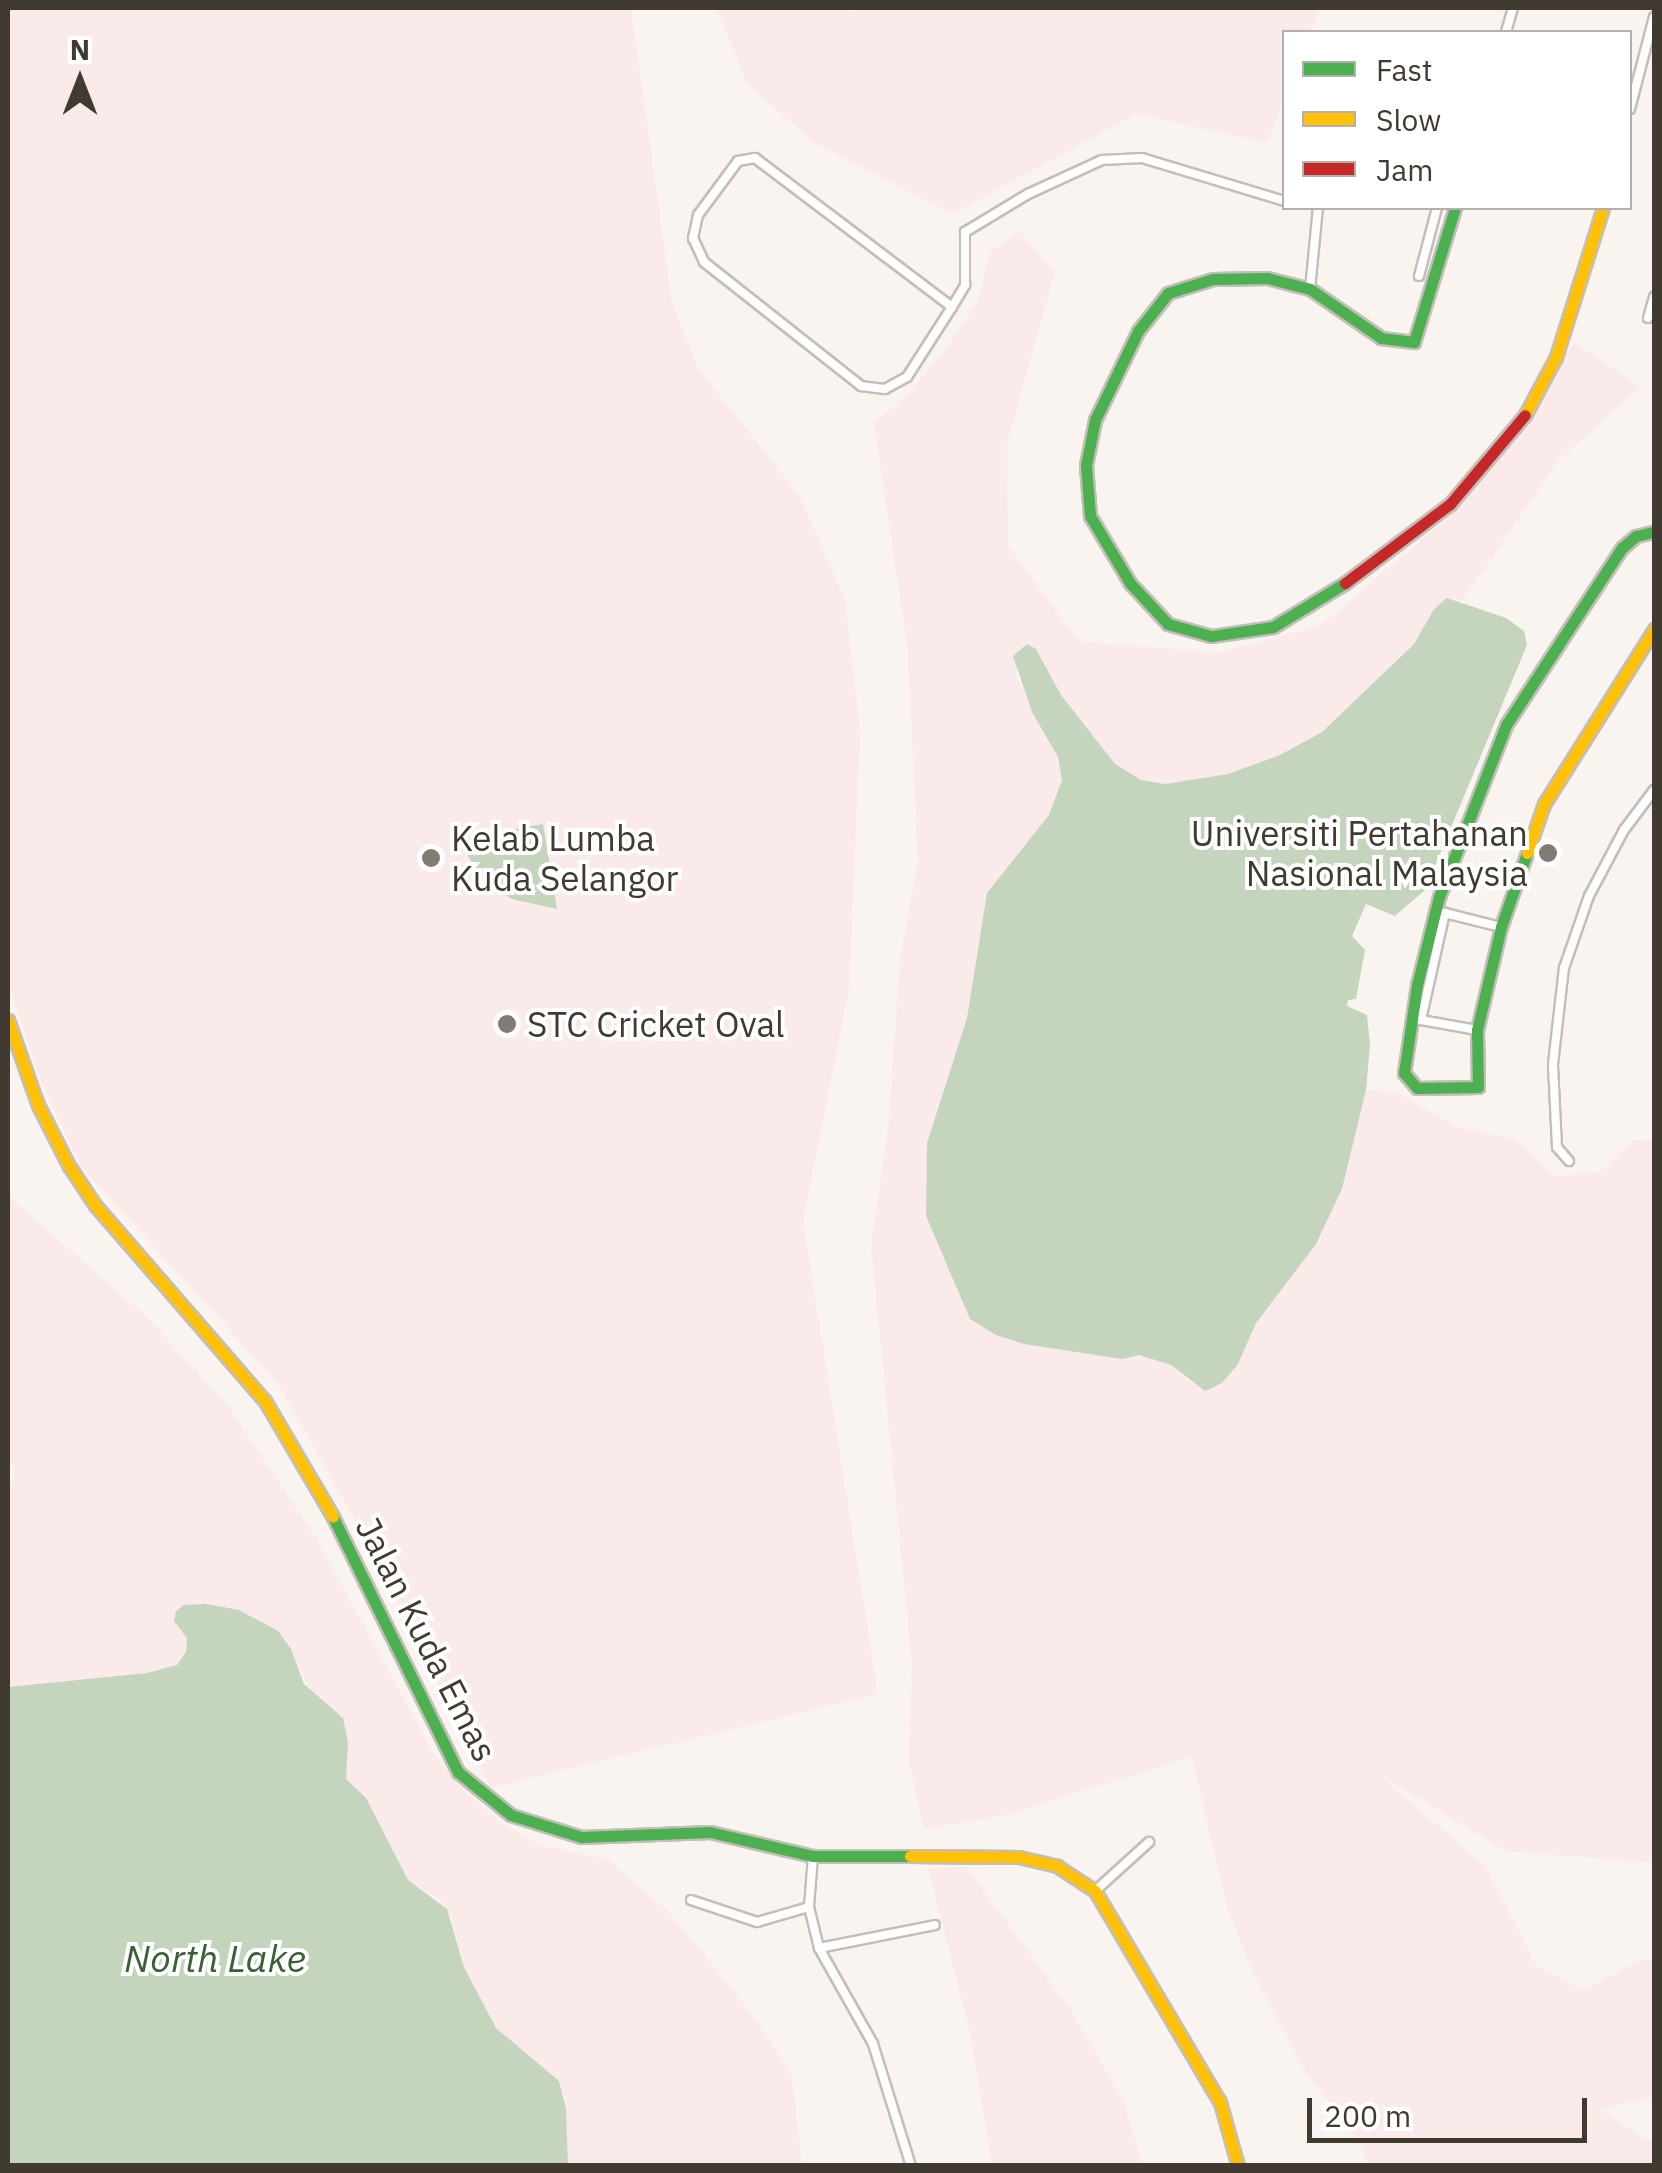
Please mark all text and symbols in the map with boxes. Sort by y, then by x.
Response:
north arrow [30,30,130,130]
legend [1282,30,1632,210]
text: N [70,31,90,68]
text: Fast [1376,50,1433,89]
text: Slow [1376,100,1441,139]
text: Jam [1376,150,1434,189]
place label: Universiti Pertahanan Nasional Malaysia [1191,812,1528,894]
place label: Kelab Lumba Kuda Selangor [451,817,678,899]
marker: Universiti Pertahanan Nasional Malaysia [1537,842,1559,864]
marker: Kelab Lumba Kuda Selangor [420,847,442,869]
place label: STC Cricket Oval [527,1003,785,1045]
marker: STC Cricket Oval [496,1013,518,1035]
street label: Jalan Kuda Emas [347,1510,507,1768]
water label: North Lake [124,1935,306,1981]
scale bar [1312,2078,1592,2140]
text: 200 m [1324,2096,1411,2135]

